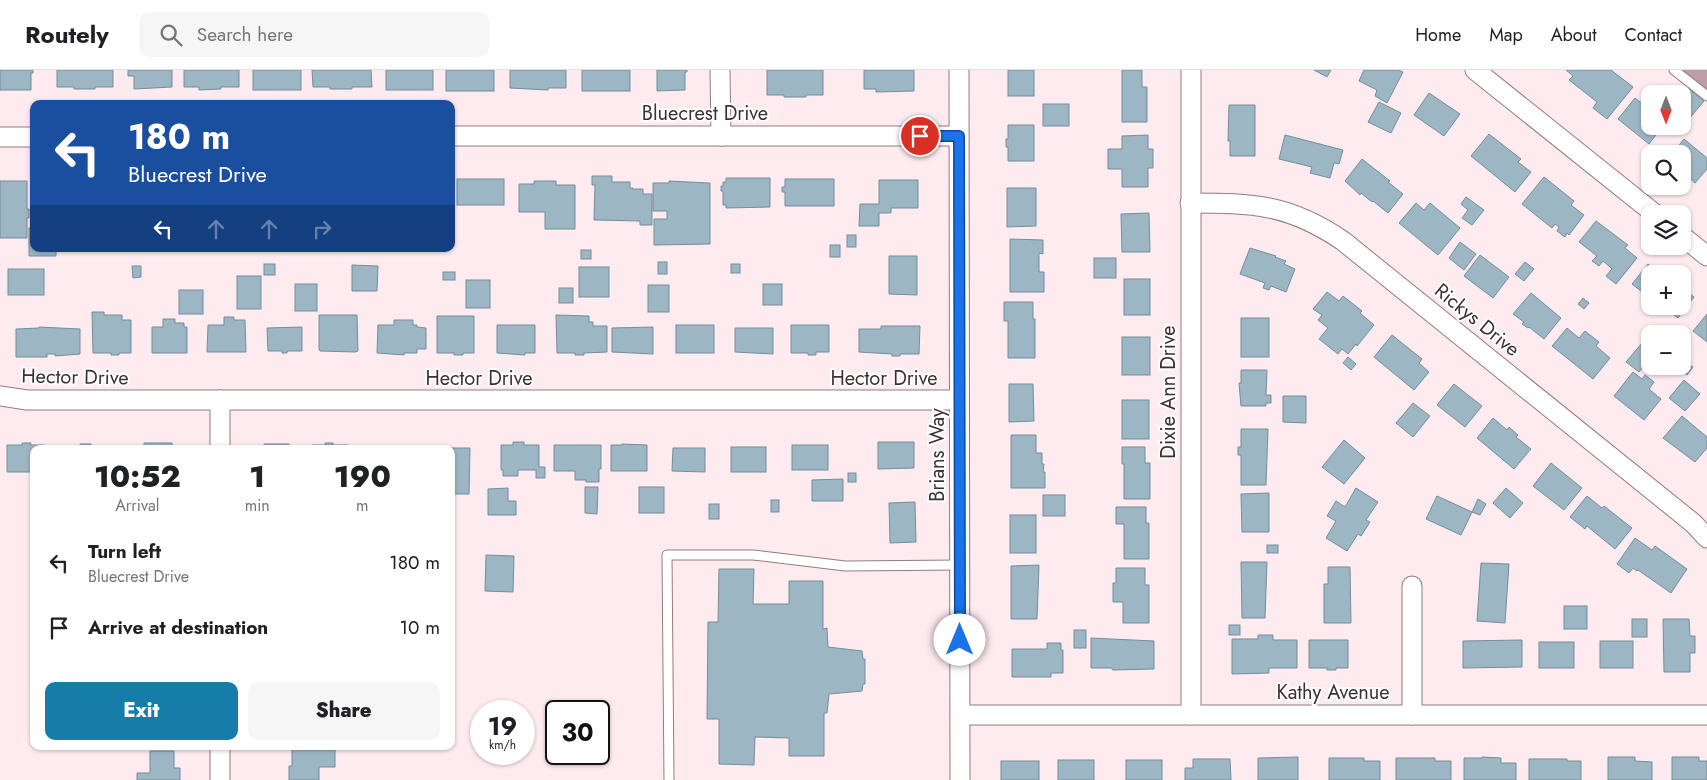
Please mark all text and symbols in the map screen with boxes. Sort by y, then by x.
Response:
search box [139,12,489,57]
text: Routely [25,17,109,52]
icon: search [157,21,185,49]
text: Search here [197,21,293,48]
text: Home [1415,22,1461,48]
text: Map [1489,22,1523,48]
text: About [1551,22,1596,48]
text: Contact [1624,22,1682,48]
north arrow [1641,85,1691,135]
map controls [1641,85,1691,375]
street label: Bluecrest Drive [642,99,768,128]
text: 180 m [128,112,230,162]
pin [899,115,941,157]
icon: left [45,120,110,185]
icon: arrive [906,122,934,150]
button: search [1641,145,1691,195]
text: Bluecrest Drive [128,158,267,190]
button: layers [1641,205,1691,255]
icon: left [149,215,177,243]
icon: ahead [202,215,230,243]
icon: ahead [255,215,283,243]
icon: right [308,215,336,243]
button: + [1641,265,1691,315]
street label: Rickys Drive [1428,277,1526,363]
street label: Dixie Ann Drive [1154,325,1183,459]
button: − [1641,325,1691,375]
street label: Hector Drive [21,362,129,392]
street label: Hector Drive [425,364,533,393]
street label: Hector Drive [830,364,938,393]
street label: Brians Way [923,408,952,502]
text: 10:52 [94,455,181,498]
text: 1 [249,455,265,498]
text: 190 [334,455,391,498]
text: Arrival [115,494,159,517]
text: min [245,494,270,517]
text: m [356,494,369,517]
text: Turn left [88,538,161,565]
icon: left [45,549,73,577]
text: 180 m [389,549,440,576]
text: Bluecrest Drive [88,565,189,588]
position arrow [933,613,985,665]
icon: arrive [45,614,73,642]
text: Arrive at destination [88,614,268,641]
text: 10 m [400,614,440,641]
street label: Kathy Avenue [1276,678,1390,707]
button: Exit [45,682,238,740]
button: Share [248,682,440,740]
speed limit sign: 30 [545,700,610,765]
text: 19 [488,708,517,744]
text: km/h [489,736,516,754]

